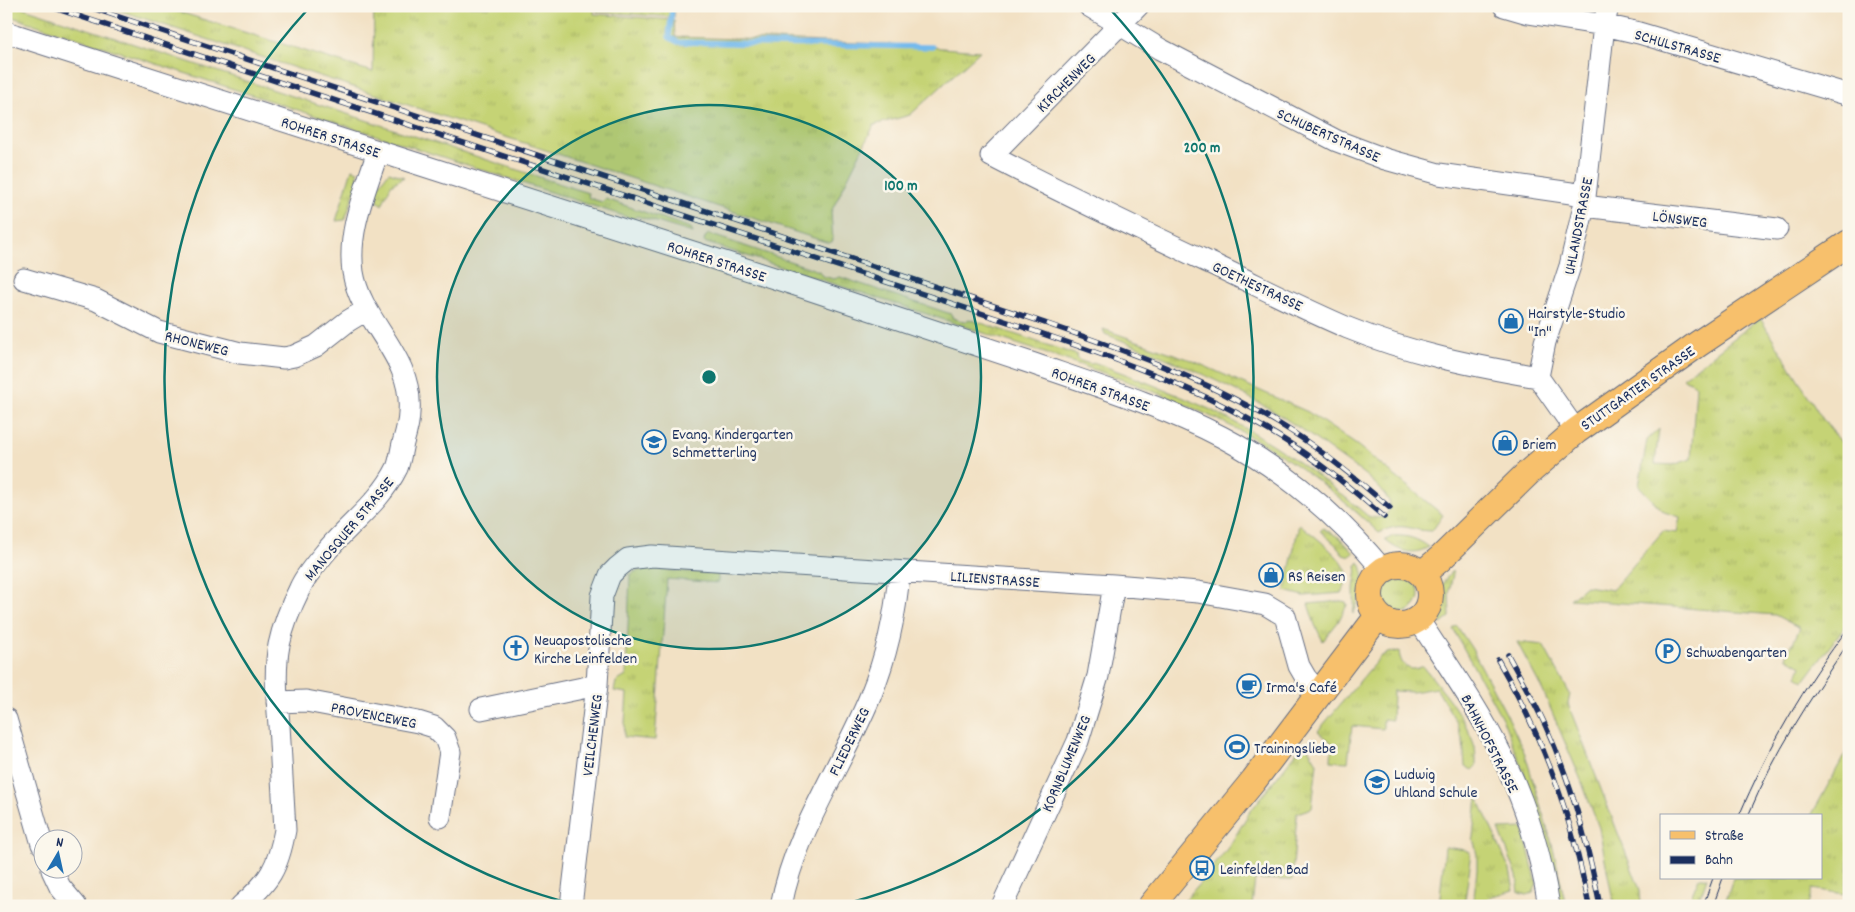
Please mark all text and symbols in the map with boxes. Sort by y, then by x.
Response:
street label: SCHULSTRASSE [1631,24,1724,71]
street label: KIRCHENWEG [1032,49,1102,119]
street label: SCHUBERTSTRASSE [1272,103,1384,170]
street label: ROHRER STRASSE [278,112,383,165]
text: 200 m [1184,138,1220,160]
street label: UHLANDSTRASSE [1559,175,1600,277]
text: 100 m [884,176,918,198]
street label: LÖNSWEG [1651,206,1708,235]
street label: ROHRER STRASSE [664,236,769,289]
street label: GOETHESTRASSE [1208,256,1307,319]
place label: Hairstyle-Studio "In" [1528,303,1625,344]
shop icon: Hairstyle-Studio "In" [1498,308,1524,334]
street label: RHONEWEG [162,325,231,363]
street label: STUTTGARTER STRASSE [1577,340,1701,437]
street label: ROHRER STRASSE [1048,362,1153,419]
centre of rings [700,368,718,386]
place label: Evang. Kindergarten Schmetterling [672,424,793,465]
school or university icon: Evang. Kindergarten Schmetterling [641,429,667,455]
shop icon: Briem [1492,430,1518,456]
place label: Briem [1522,434,1556,457]
street label: MANOSQUER STRASSE [300,472,401,587]
shop icon: RS Reisen [1258,562,1284,588]
street label: LILIENSTRASSE [949,566,1041,595]
place label: RS Reisen [1288,566,1345,589]
place label: Neuapostolische Kirche Leinfelden [534,630,637,671]
church icon: Neuapostolische Kirche Leinfelden [503,635,529,661]
parking icon: Schwabengarten [1655,638,1681,664]
place label: Schwabengarten [1686,642,1787,665]
cafe icon: Irma's Café [1236,673,1262,699]
place label: Irma's Café [1266,677,1337,700]
street label: BAHNHOFSTRASSE [1454,691,1524,798]
street label: VEILCHENWEG [577,693,610,778]
street label: PROVENCEWEG [329,697,418,736]
street label: FLIEDERWEG [824,704,877,780]
street label: KORNBLUMENWEG [1037,712,1098,816]
sports icon: Trainingsliebe [1224,734,1250,760]
place label: Trainingsliebe [1254,738,1336,761]
place label: Ludwig Uhland Schule [1394,764,1477,805]
school or university icon: Ludwig Uhland Schule [1364,769,1390,795]
legend [1660,814,1822,880]
text: Straße [1705,826,1744,848]
north arrow [32,830,82,880]
text: N [55,833,65,854]
text: Bahn [1705,850,1733,872]
bus stop icon: Leinfelden Bad [1189,855,1215,881]
place label: Leinfelden Bad [1220,859,1309,882]

